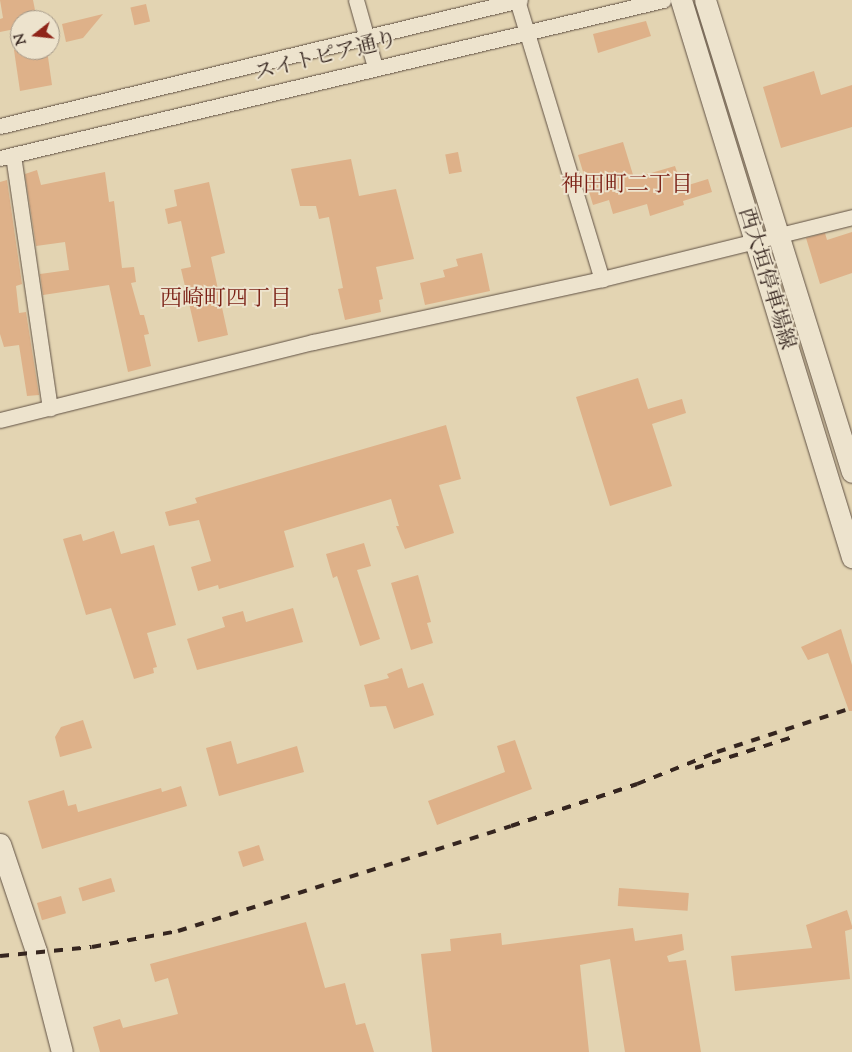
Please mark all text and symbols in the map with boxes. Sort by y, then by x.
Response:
north arrow [10,10,60,60]
street label: スイトピア通り [252,27,400,87]
text: N [10,31,33,47]
district label: 神田町二丁目 [561,174,693,200]
street label: 西大垣停車場線 [732,205,800,353]
district label: 西崎町四丁目 [160,288,292,314]

